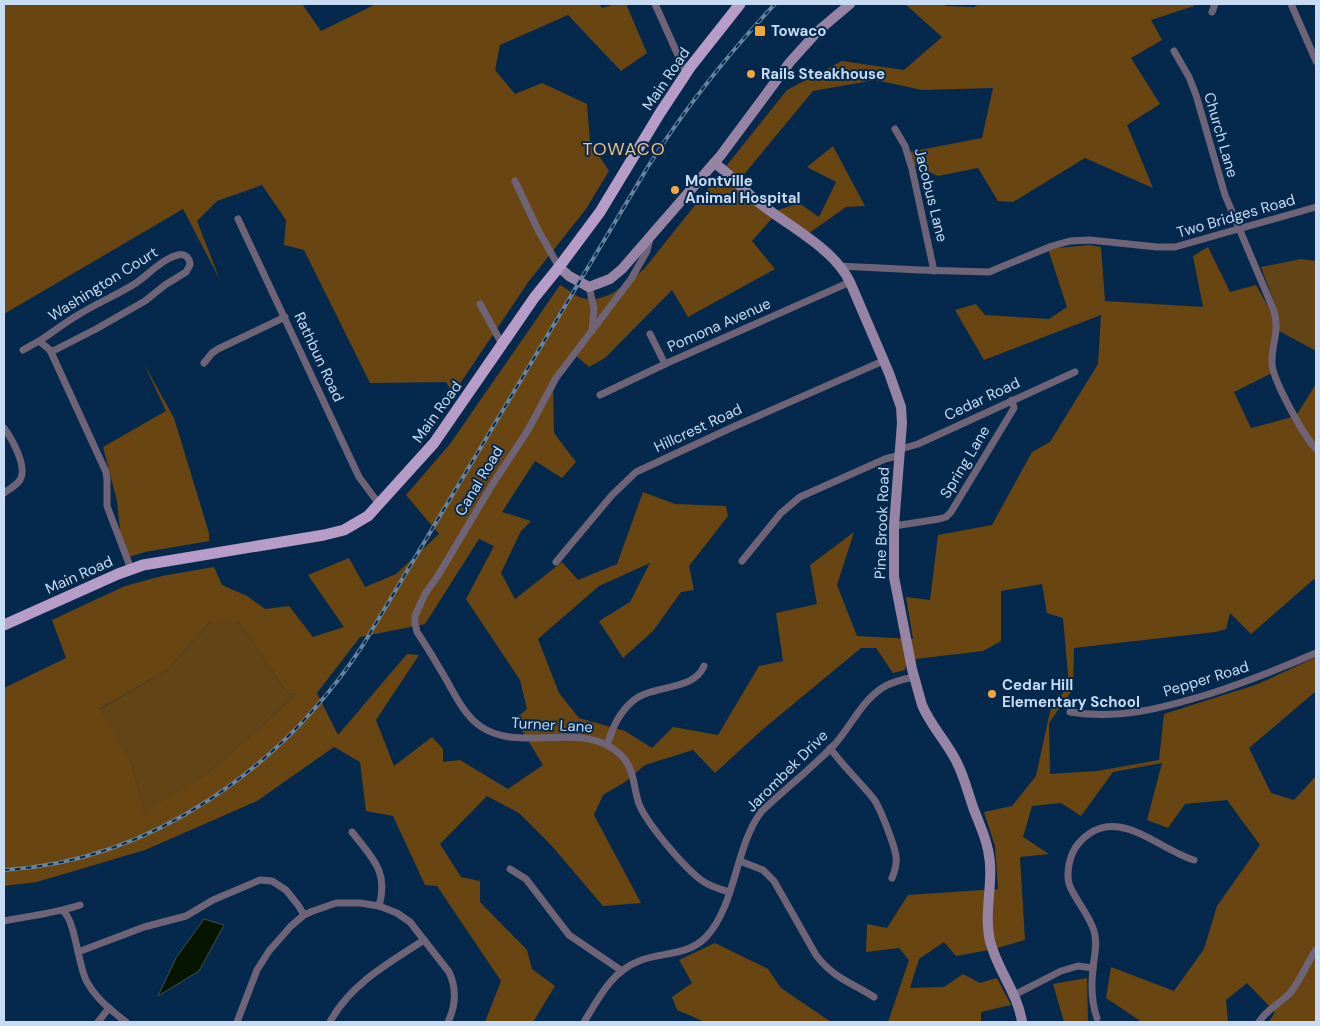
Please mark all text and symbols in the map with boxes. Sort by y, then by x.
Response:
place label: Towaco [771,21,826,41]
marker: Towaco [753,24,767,38]
street label: Main Road [638,44,694,114]
place label: Rails Steakhouse [761,64,885,84]
marker: Rails Steakhouse [745,68,757,80]
street label: Church Lane [1199,90,1243,180]
district label: TOWACO [582,137,666,161]
street label: Jacobus Lane [910,146,952,244]
place label: Montville Animal Hospital [685,171,801,208]
marker: Montville Animal Hospital [669,184,681,196]
street label: Two Bridges Road [1174,190,1298,242]
street label: Washington Court [44,242,162,326]
street label: Pomona Avenue [664,293,774,357]
street label: Rathbun Road [290,309,348,405]
street label: Cedar Road [941,373,1023,425]
street label: Main Road [408,377,466,447]
street label: Hillcrest Road [651,399,745,457]
street label: Spring Lane [935,422,995,502]
street label: Canal Road [450,442,508,520]
street label: Pine Brook Road [870,467,894,579]
street label: Main Road [42,551,116,599]
street label: Pepper Road [1161,656,1251,702]
place label: Cedar Hill Elementary School [1002,675,1140,712]
marker: Cedar Hill Elementary School [986,688,998,700]
street label: Turner Lane [511,713,593,737]
street label: Jarombek Drive [742,726,832,816]

